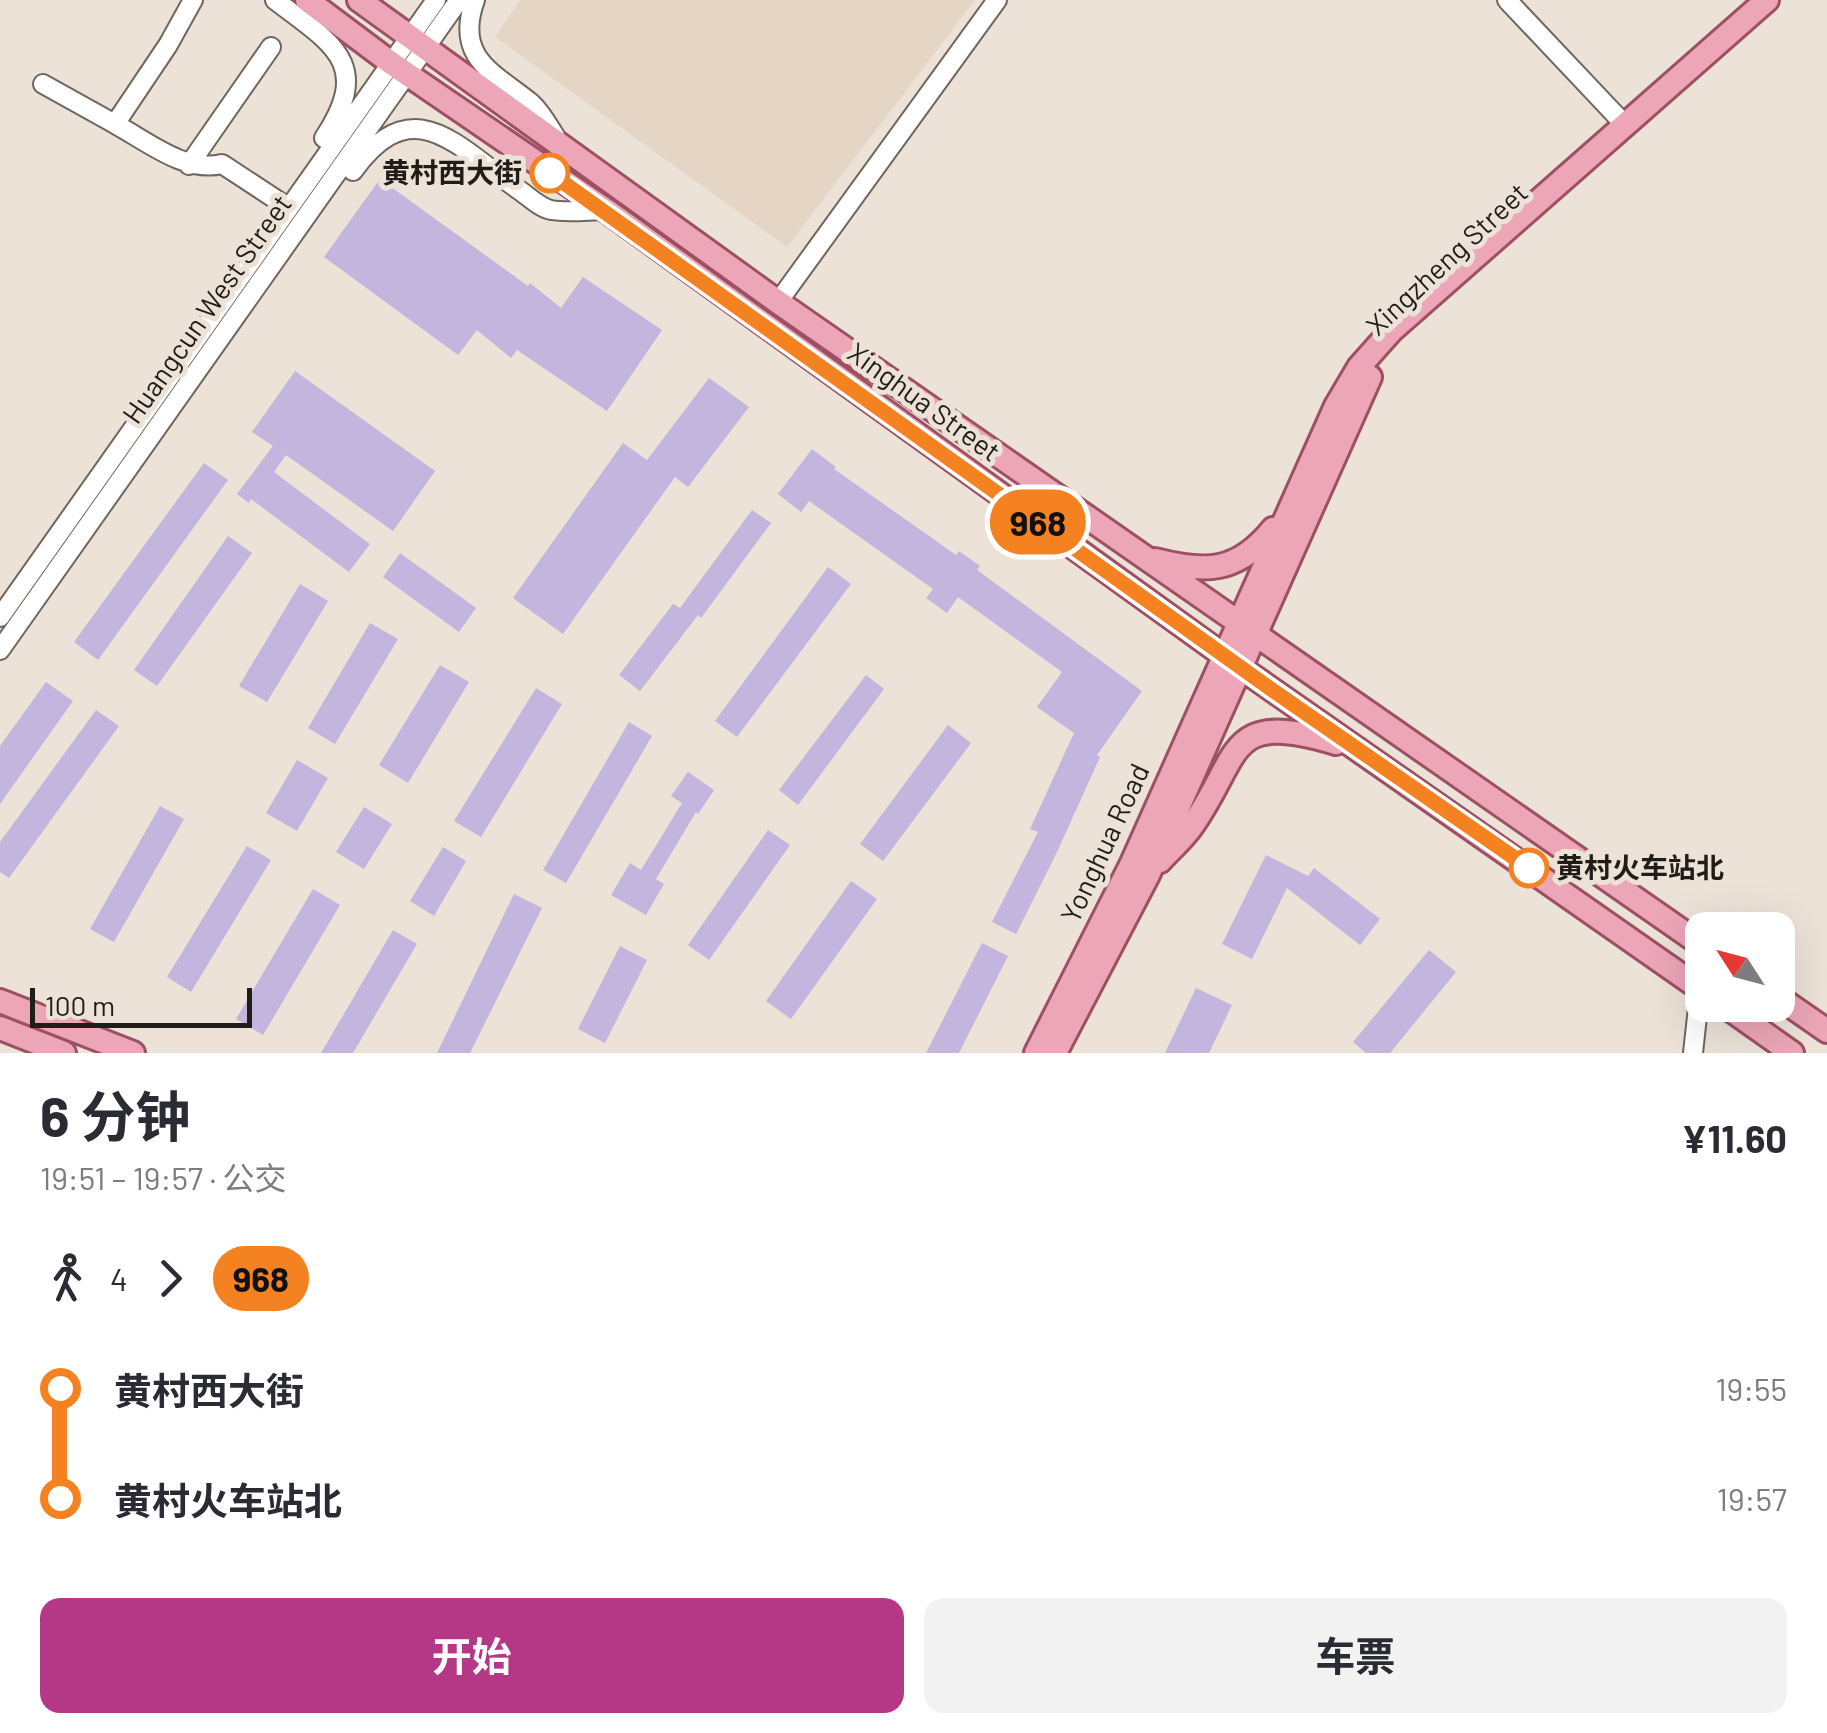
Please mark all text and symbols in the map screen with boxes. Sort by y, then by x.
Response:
marker: 黄村西大街 [531,154,569,192]
place label: 黄村西大街 [382,155,522,189]
street label: Xingzheng Street [1359,175,1534,342]
street label: Huangcun West Street [114,187,298,429]
street label: Xinghua Street [842,334,1007,468]
line badge: 968 [980,490,1096,554]
text: 968 [1010,501,1066,543]
street label: Yonghua Road [1052,758,1156,927]
marker: 黄村火车站北 [1510,849,1548,887]
place label: 黄村火车站北 [1556,850,1724,884]
north arrow [1685,912,1795,1022]
map controls [1685,912,1795,1022]
scale bar [30,983,252,1028]
text: 100 m [45,988,115,1022]
text: 6 分钟 [40,1082,191,1148]
text: ¥11.60 [1681,1115,1787,1161]
text: 19:51 – 19:57 · 公交 [40,1158,287,1196]
icon: walk [40,1251,95,1306]
icon: forward [143,1251,198,1306]
text: 968 [233,1257,289,1299]
text: 4 [110,1259,128,1297]
text: 黄村西大街 [114,1367,304,1413]
text: 19:55 [1715,1369,1787,1407]
text: 黄村火车站北 [114,1477,342,1523]
text: 19:57 [1717,1479,1787,1517]
button: 开始 [40,1598,904,1713]
button: 车票 [924,1598,1787,1713]

